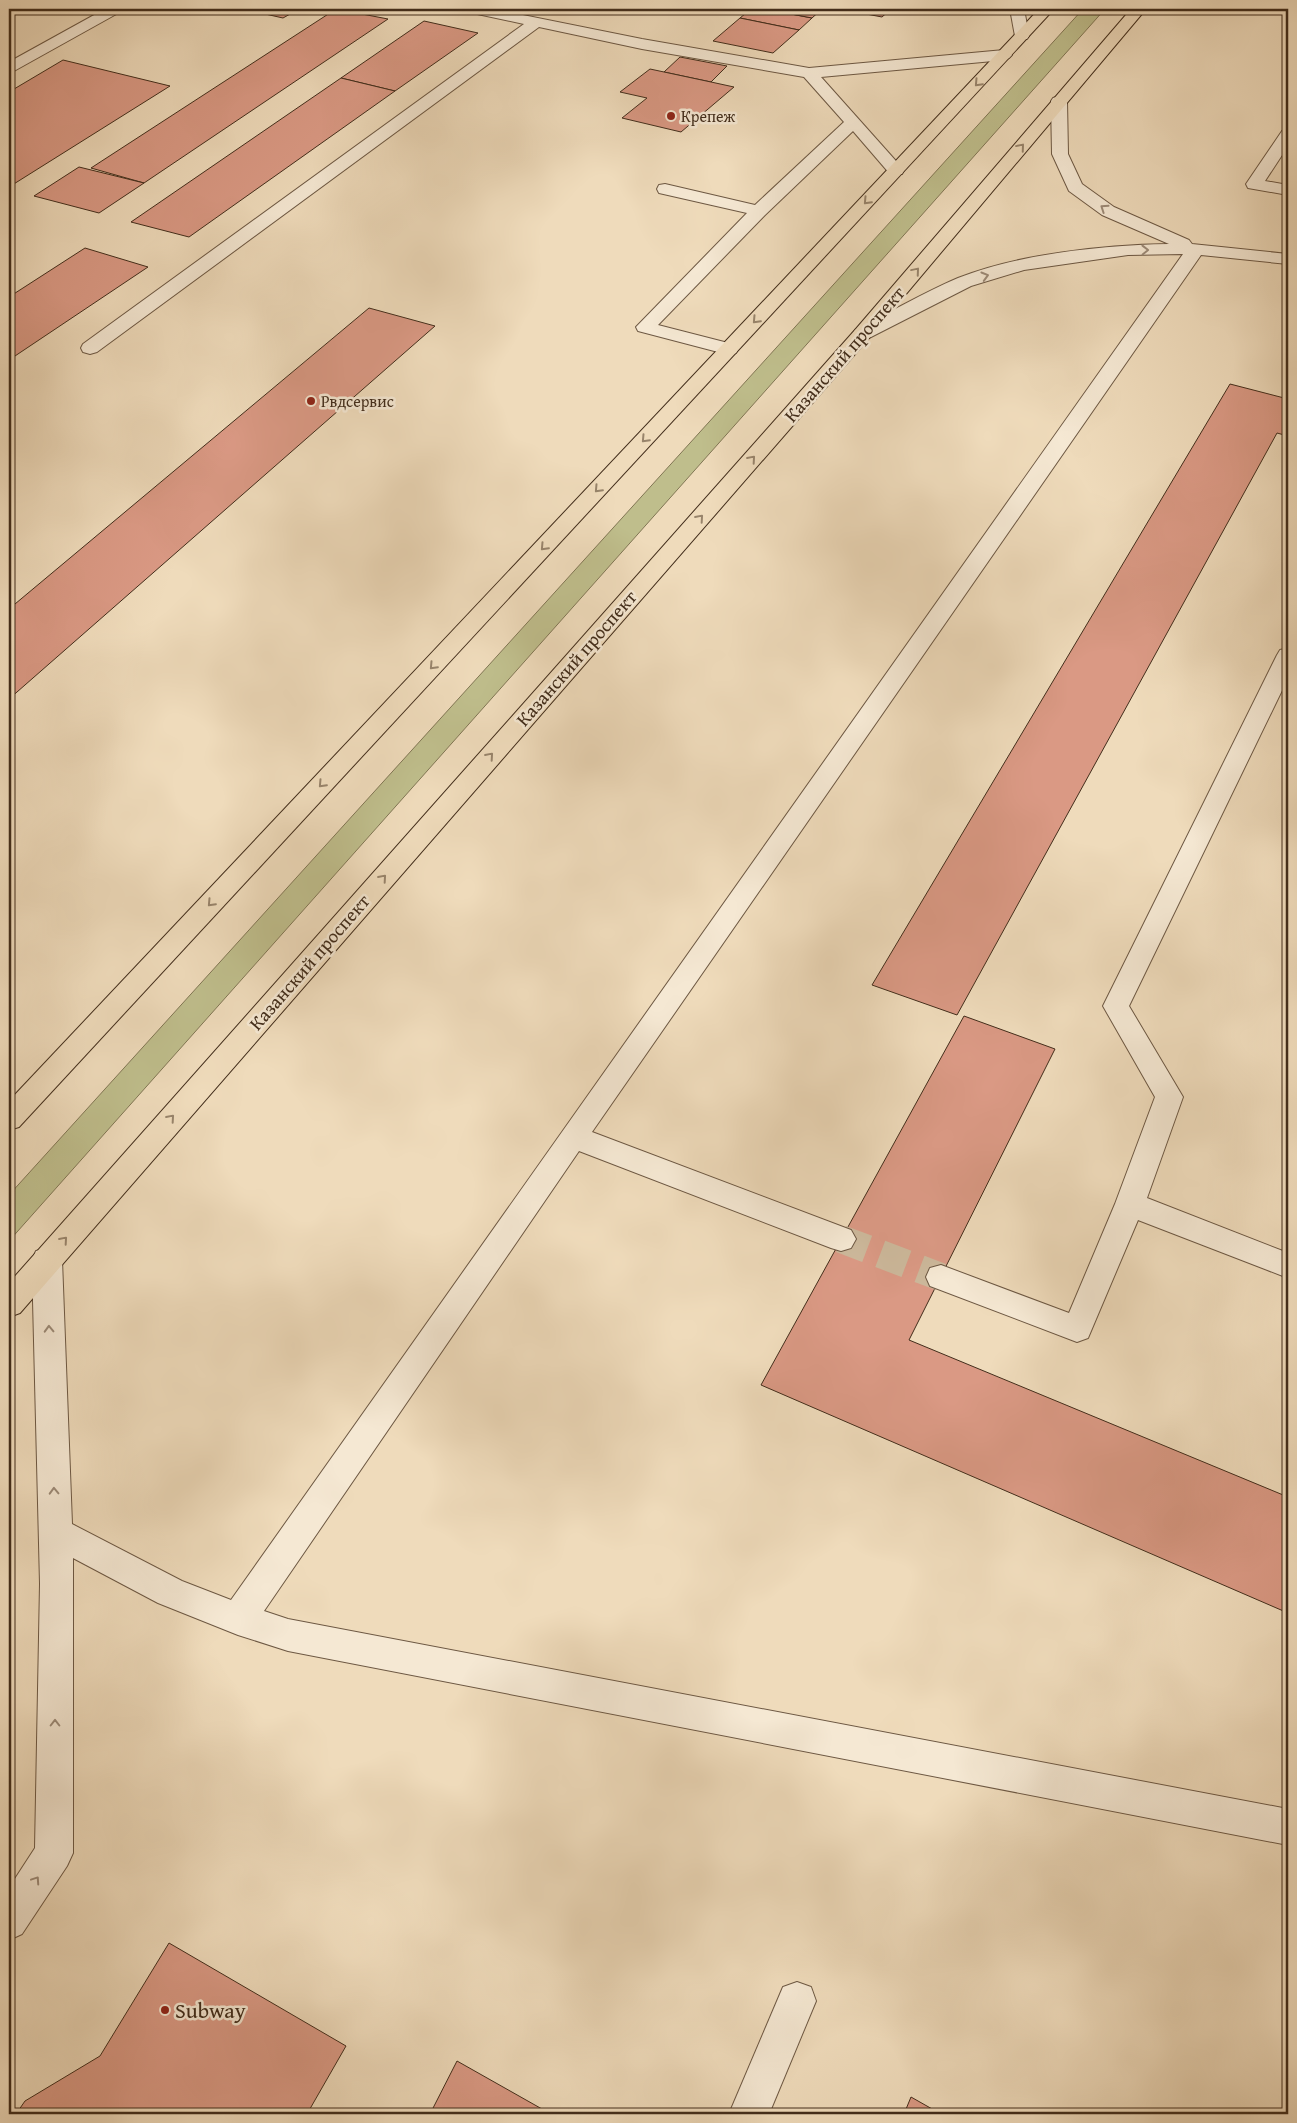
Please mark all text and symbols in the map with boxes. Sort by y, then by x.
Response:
one-way arrow [975,77,984,86]
place label: Крепеж [681,104,736,128]
marker: Крепеж [665,110,677,122]
one-way arrow [1015,143,1024,152]
one-way arrow [864,196,873,205]
one-way arrow [1100,205,1110,214]
one-way arrow [1142,245,1149,255]
one-way arrow [910,267,919,276]
one-way arrow [981,271,989,281]
street label: Казанский проспект [777,279,912,428]
one-way arrow [753,314,762,323]
place label: Рвдсервис [321,389,394,413]
marker: Рвдсервис [305,395,317,407]
one-way arrow [642,433,651,442]
one-way arrow [746,456,755,465]
one-way arrow [595,484,604,493]
one-way arrow [694,515,703,524]
one-way arrow [541,541,550,550]
street label: Казанский проспект [509,583,644,732]
one-way arrow [430,660,439,669]
one-way arrow [484,753,493,762]
one-way arrow [319,779,328,788]
one-way arrow [377,875,386,884]
street label: Казанский проспект [242,887,377,1036]
one-way arrow [208,897,217,906]
one-way arrow [165,1115,174,1124]
one-way arrow [58,1237,67,1246]
one-way arrow [44,1324,54,1332]
one-way arrow [49,1487,59,1494]
one-way arrow [50,1719,61,1727]
one-way arrow [30,1877,39,1886]
place label: Subway [175,1994,246,2026]
marker: Subway [159,2004,171,2016]

